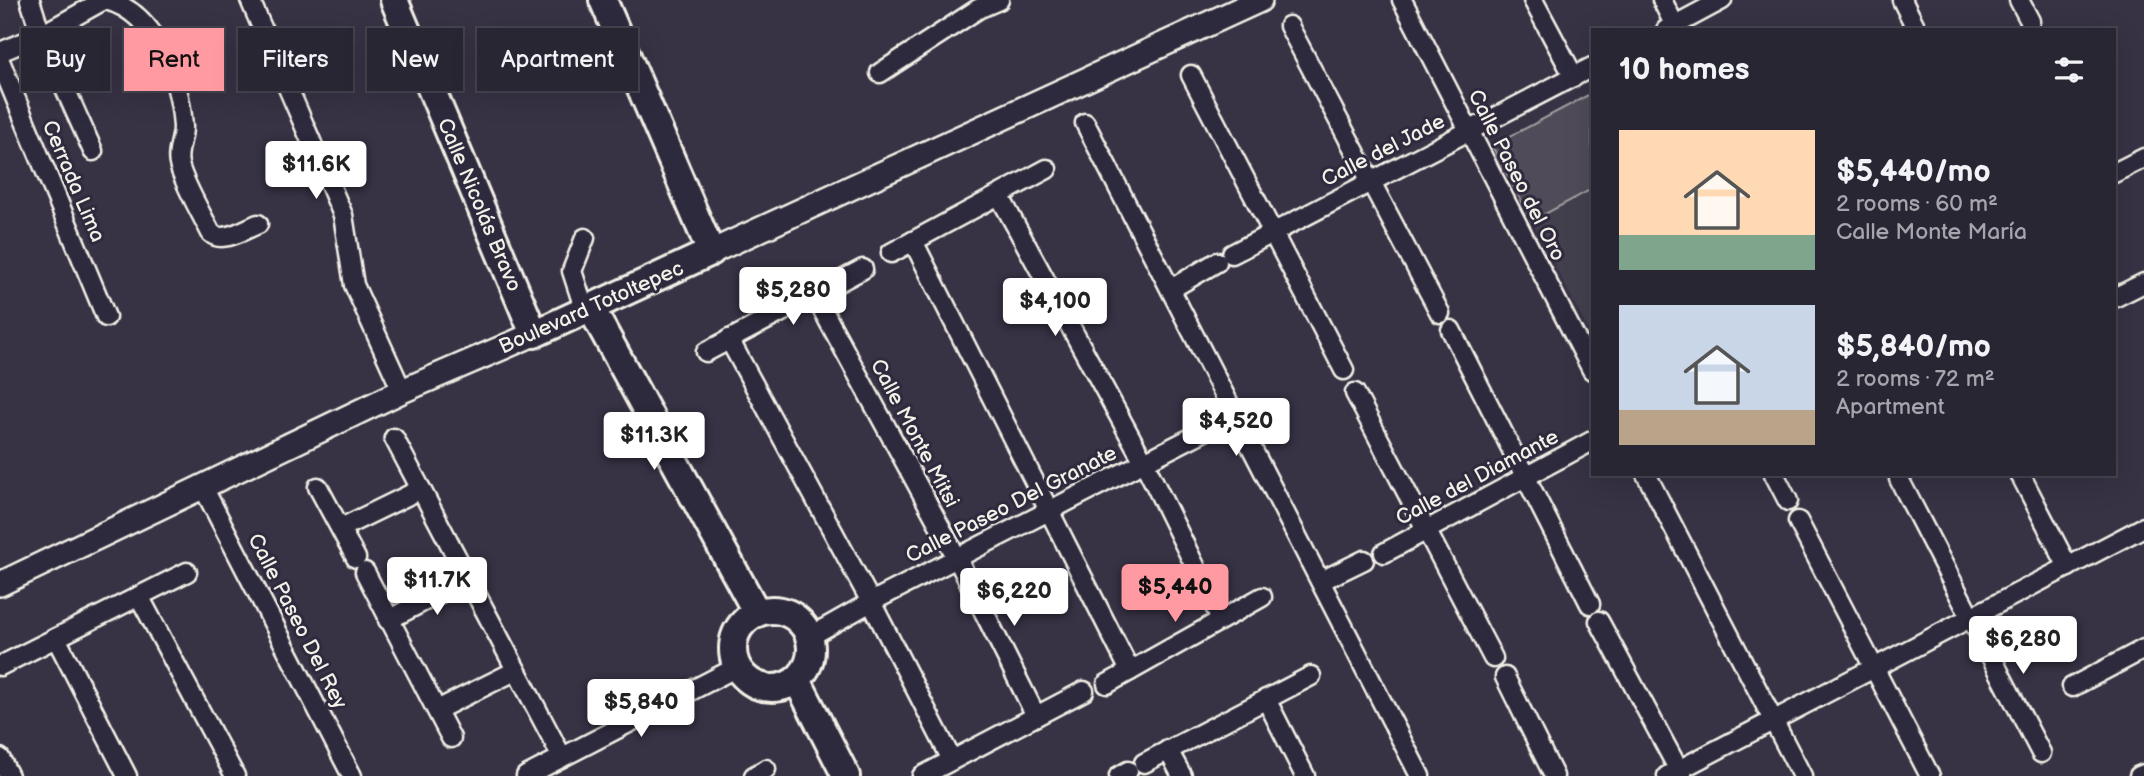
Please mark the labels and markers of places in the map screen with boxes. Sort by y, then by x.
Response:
pin: $11.6K [259,142,373,201]
pin: $5,280 [736,268,850,327]
pin: $4,100 [998,278,1112,338]
pin: $4,520 [1179,398,1293,458]
pin: $11.3K [597,412,711,472]
pin: $11.7K [380,558,494,617]
pin: $5,440 [1118,564,1232,624]
pin: $6,220 [957,568,1071,628]
pin: $6,280 [1966,616,2080,676]
pin: $5,840 [584,680,698,739]

